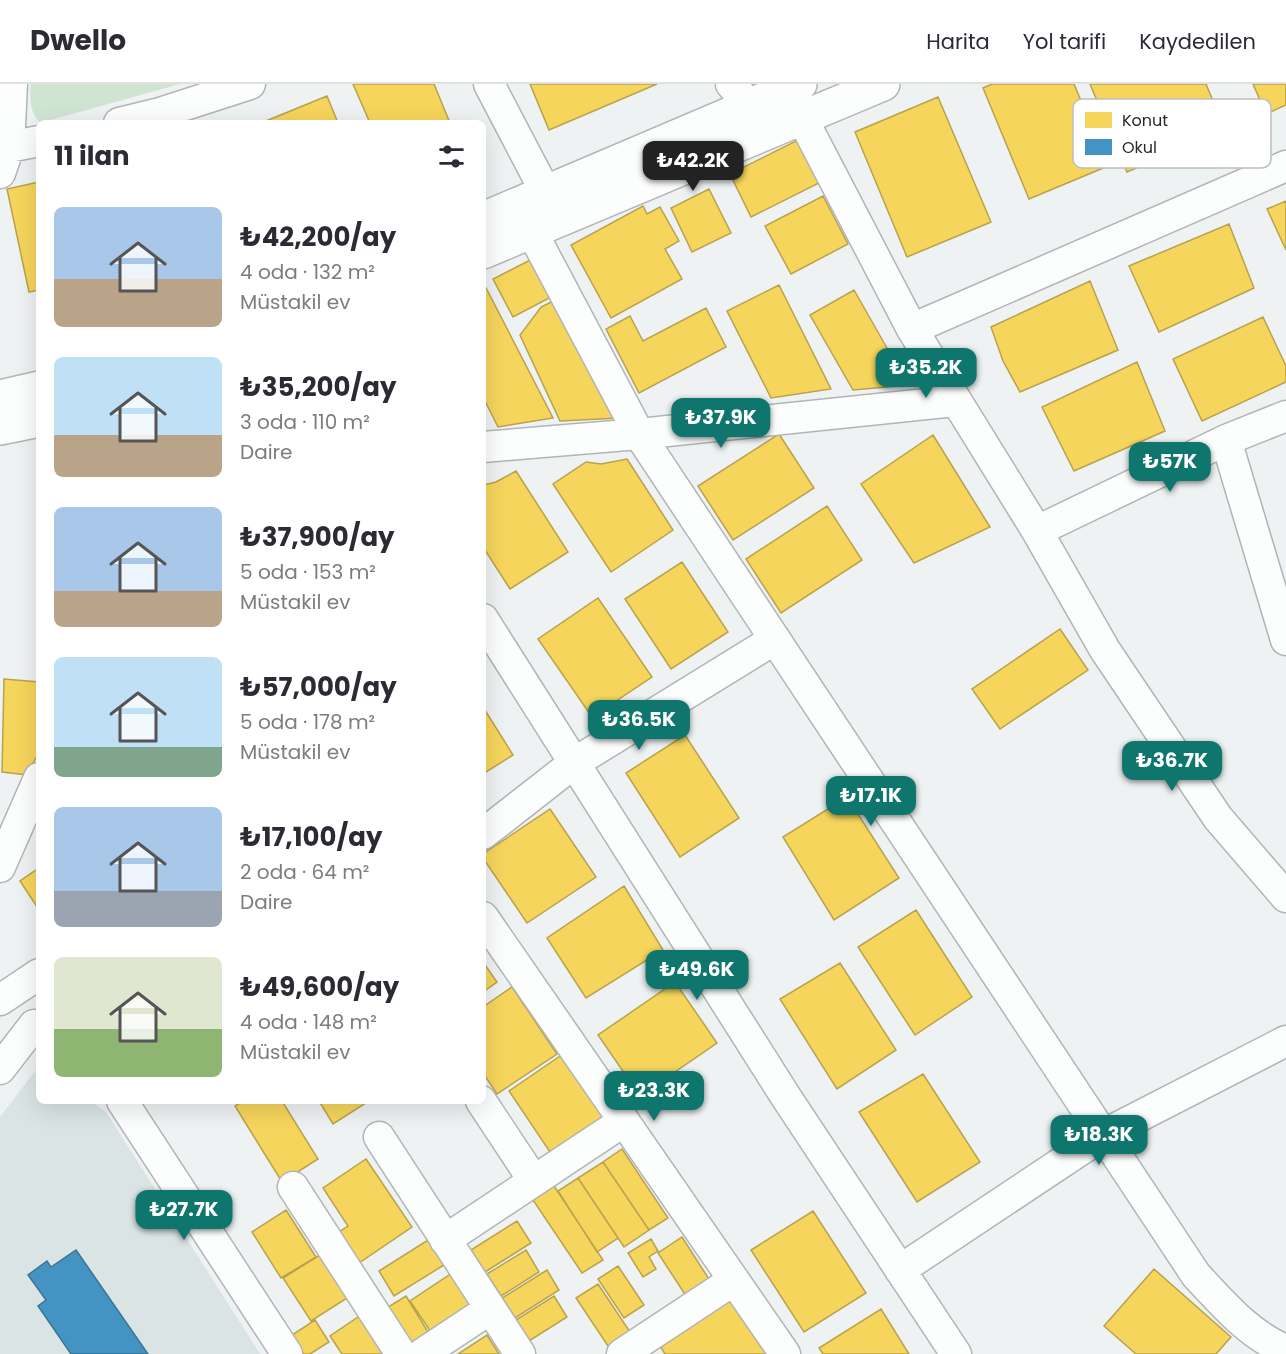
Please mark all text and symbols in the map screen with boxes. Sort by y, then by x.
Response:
text: Dwello [30,21,126,60]
text: Harita [926,27,990,56]
text: Yol tarifi [1023,27,1106,56]
text: Kaydedilen [1139,27,1256,56]
legend [1073,99,1271,168]
text: Konut [1122,109,1168,132]
text: Okul [1122,136,1157,159]
text: 11 ilan [54,138,130,174]
icon: filters [435,140,468,173]
pin: ₺42.2K [644,141,742,192]
text: ₺42.2K [657,146,729,174]
text: ₺42,200/ay [240,219,396,255]
icon: home [102,231,174,303]
text: 4 oda · 132 m² [240,258,375,286]
text: Müstakil ev [240,288,350,316]
pin: ₺35.2K [877,348,975,399]
text: ₺35.2K [890,353,962,381]
text: ₺35,200/ay [240,369,396,405]
icon: home [102,381,174,453]
pin: ₺37.9K [672,398,770,449]
text: ₺37.9K [685,403,757,431]
text: 3 oda · 110 m² [240,408,370,436]
text: Daire [240,438,292,466]
pin: ₺57K [1134,442,1206,493]
text: ₺57K [1143,447,1197,475]
text: ₺37,900/ay [240,519,395,555]
icon: home [102,531,174,603]
text: 5 oda · 153 m² [240,558,376,586]
text: Müstakil ev [240,588,350,616]
text: ₺57,000/ay [240,669,397,705]
icon: home [102,681,174,753]
pin: ₺36.5K [590,700,688,751]
text: ₺36.5K [602,705,676,733]
text: 5 oda · 178 m² [240,708,375,736]
text: Müstakil ev [240,738,350,766]
pin: ₺36.7K [1123,741,1221,792]
text: ₺36.7K [1136,746,1208,774]
pin: ₺17.1K [822,776,920,827]
text: ₺17.1K [840,781,902,809]
text: ₺17,100/ay [240,819,382,855]
icon: home [102,831,174,903]
text: 2 oda · 64 m² [240,858,369,886]
text: Daire [240,888,292,916]
pin: ₺49.6K [648,950,746,1001]
text: ₺49.6K [660,955,734,983]
text: ₺49,600/ay [240,969,399,1005]
icon: home [102,981,174,1053]
text: 4 oda · 148 m² [240,1008,377,1036]
text: Müstakil ev [240,1038,350,1066]
pin: ₺23.3K [605,1071,703,1122]
text: ₺23.3K [618,1076,690,1104]
pin: ₺18.3K [1050,1115,1148,1166]
text: ₺18.3K [1065,1120,1133,1148]
pin: ₺27.7K [135,1190,233,1241]
text: ₺27.7K [149,1195,219,1223]

